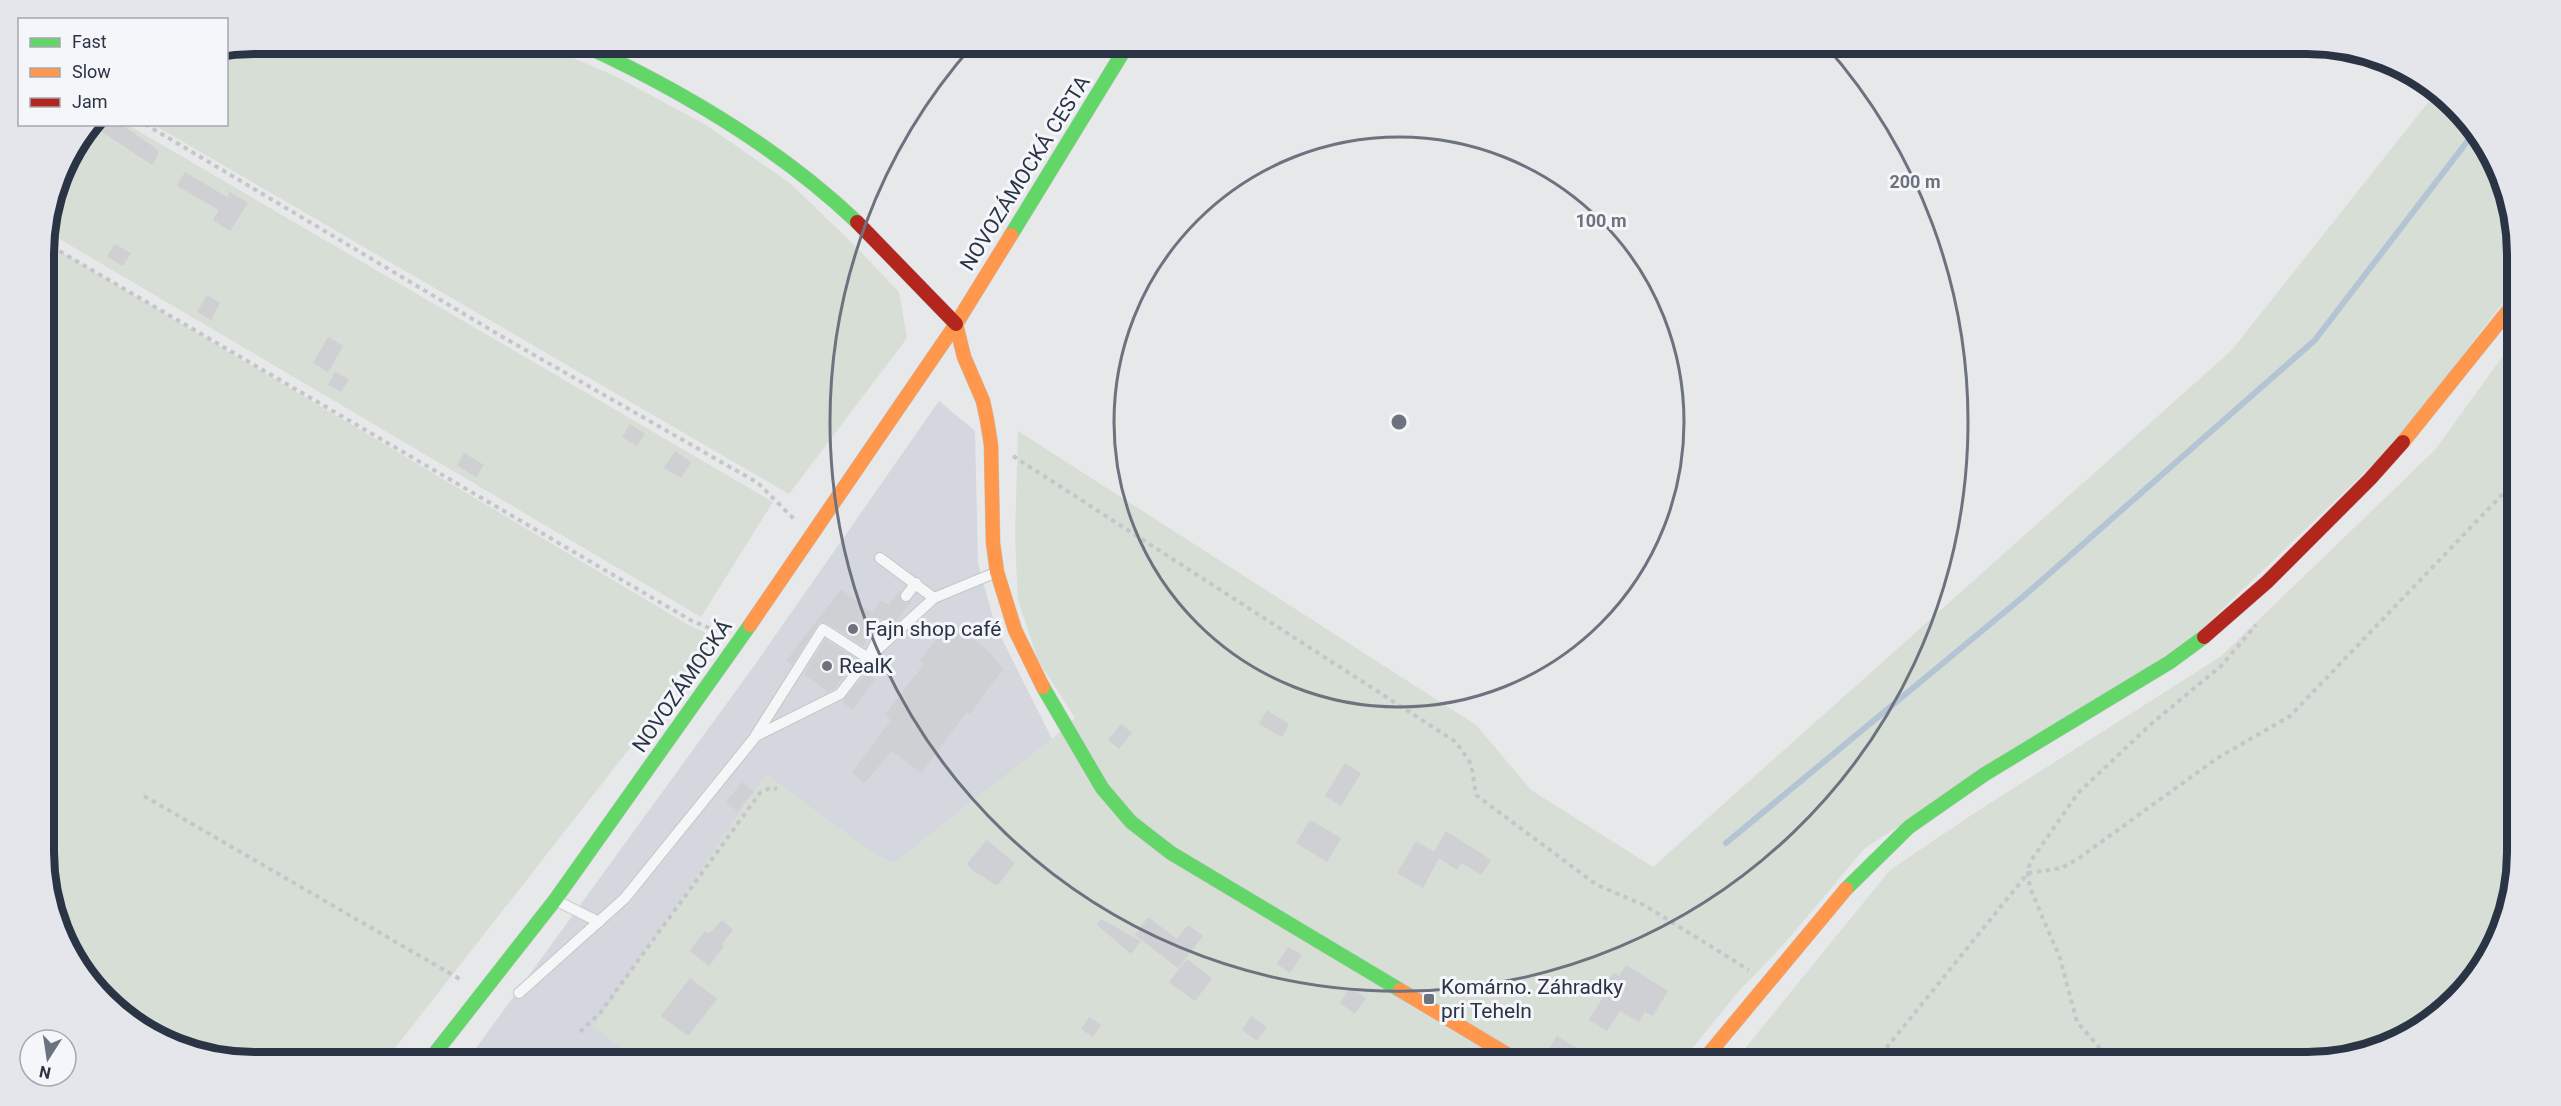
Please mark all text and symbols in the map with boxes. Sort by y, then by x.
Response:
legend [18,18,228,126]
text: Fast [72,31,107,52]
text: Slow [72,61,111,82]
street label: NOVOZÁMOCKÁ CESTA [955,71,1095,275]
text: Jam [72,91,108,112]
text: 200 m [1889,171,1941,192]
text: 100 m [1575,210,1627,231]
centre of rings [1389,412,1409,432]
street label: NOVOZÁMOCKÁ [627,615,737,757]
place label: Fajn shop café [865,617,1002,641]
marker: Fajn shop café [846,622,860,636]
place label: RealK [839,654,894,678]
marker: RealK [820,659,834,673]
place label: Komárno. Záhradky pri Teheln [1441,975,1623,1023]
marker: Komárno. Záhradky pri Teheln [1422,992,1436,1006]
north arrow [18,1028,78,1088]
text: N [37,1062,52,1083]

